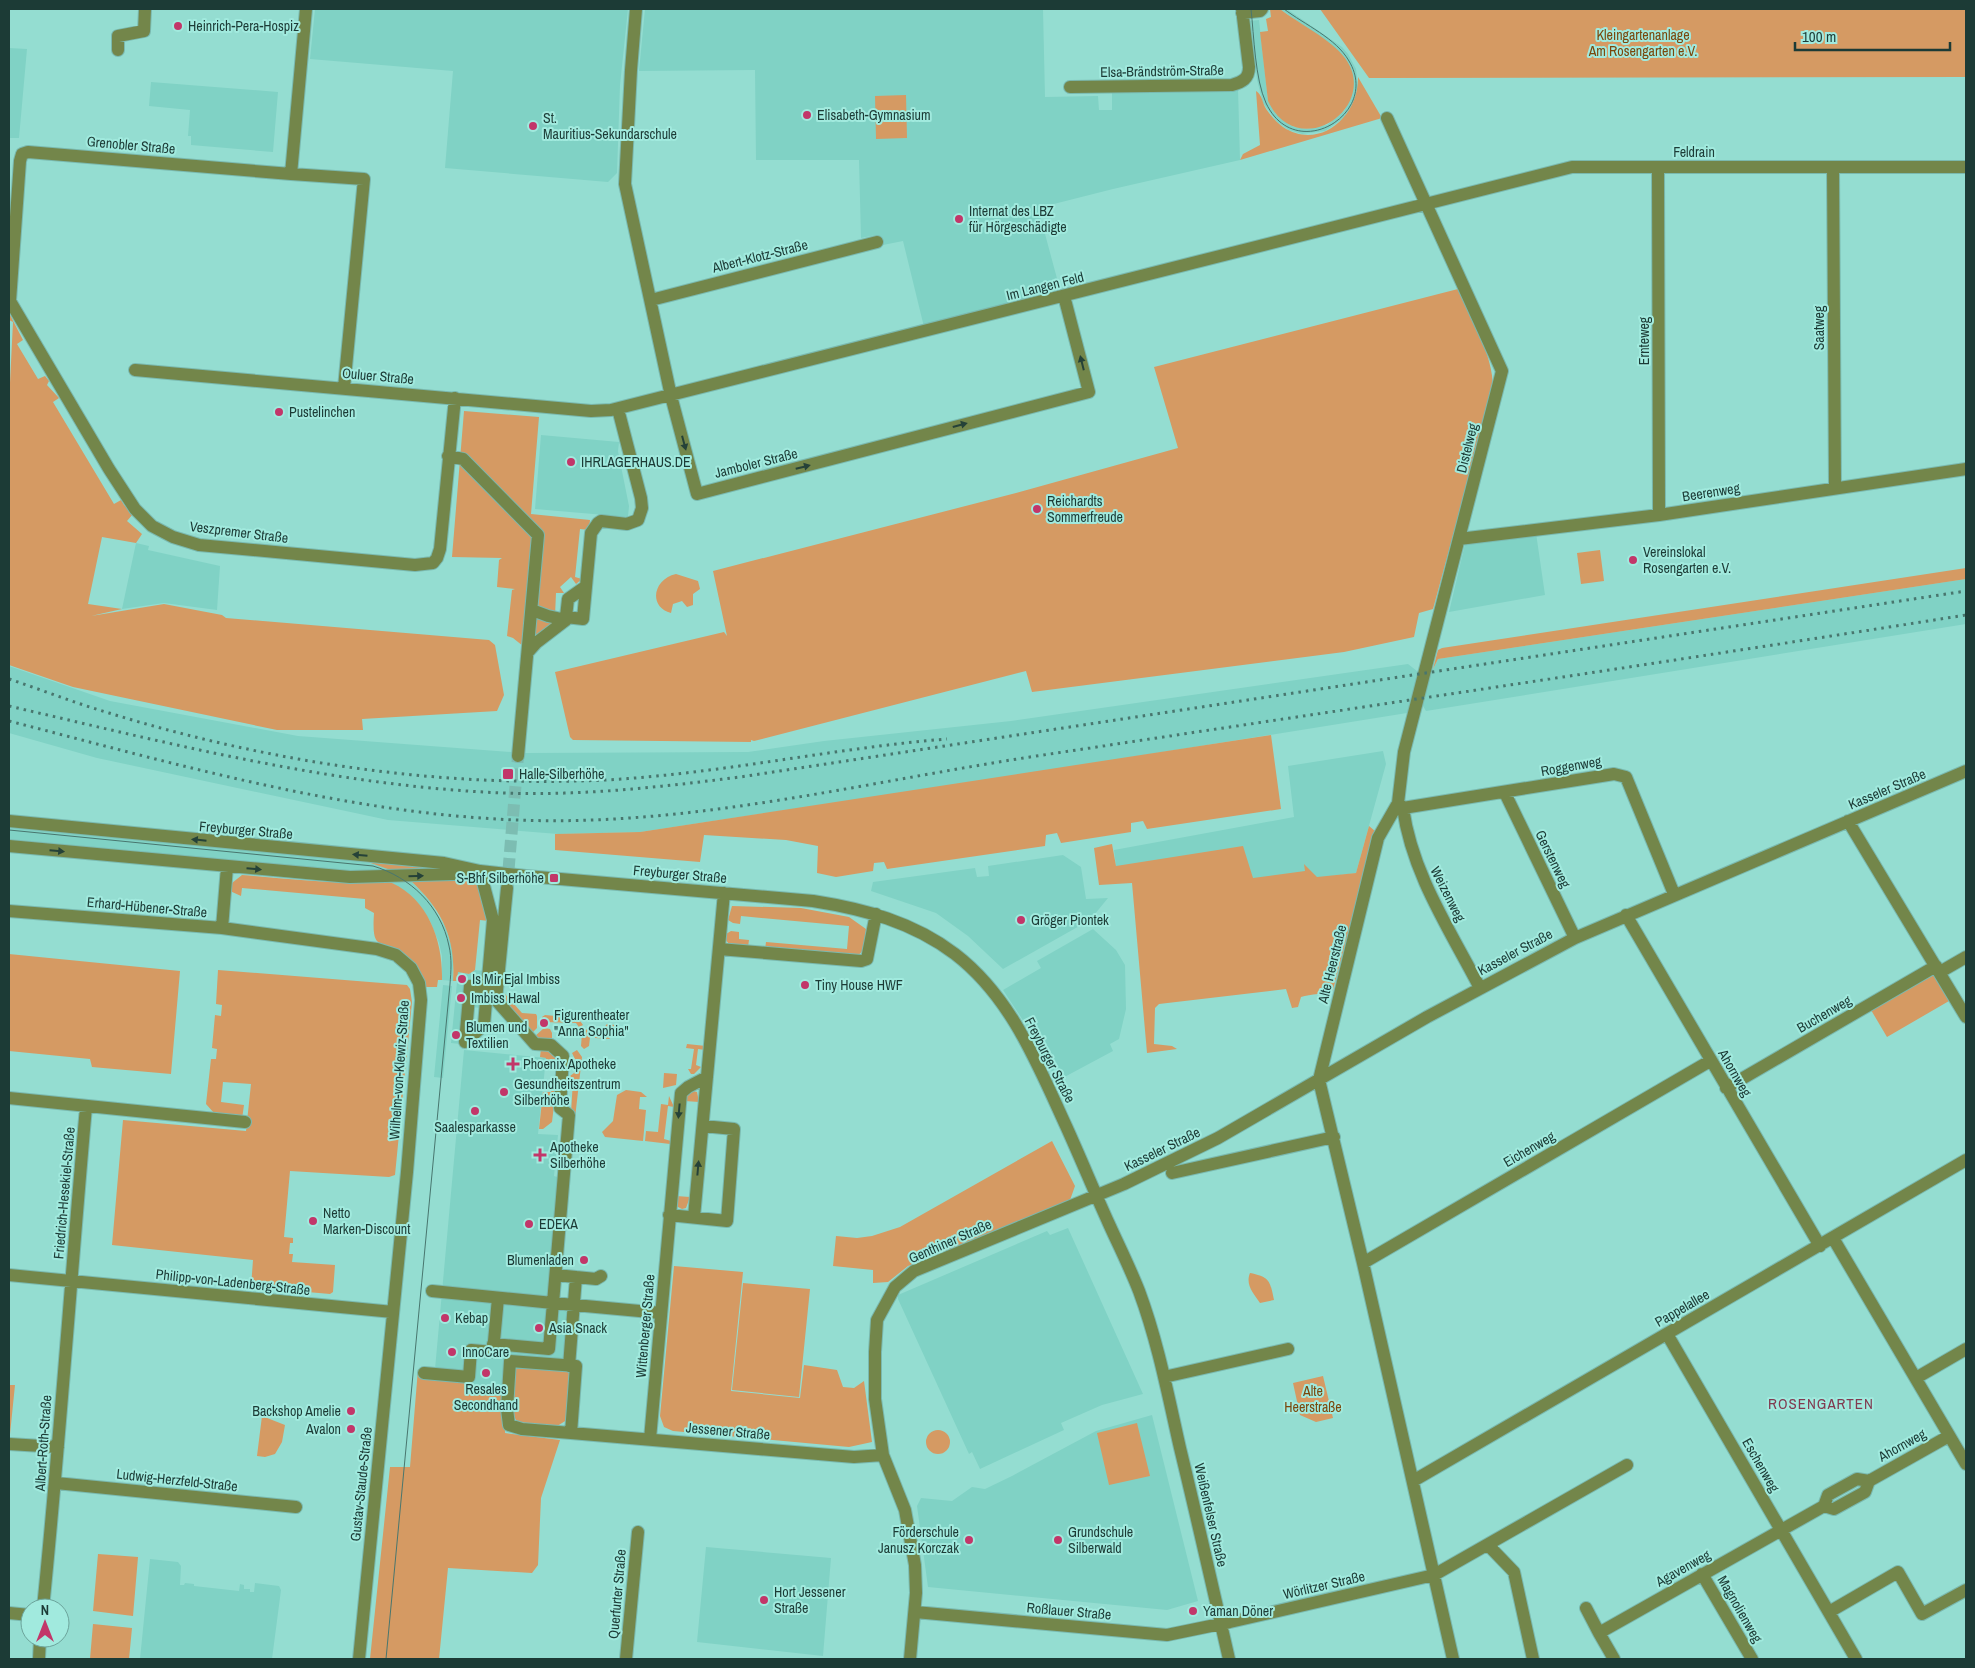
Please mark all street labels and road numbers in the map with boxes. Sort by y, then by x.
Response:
street label: Elsa-Brändström-Straße [1100,61,1224,81]
street label: Grenobler Straße [86,132,176,158]
street label: Feldrain [1673,143,1715,161]
street label: Albert-Klotz-Straße [709,235,810,277]
street label: Im Langen Feld [1004,268,1086,304]
street label: Saatweg [1810,305,1828,350]
street label: Ernteweg [1635,316,1653,365]
street label: Ouluer Straße [341,364,415,388]
street label: Distelweg [1452,421,1482,475]
street label: Jamboler Straße [713,444,799,482]
street label: Beerenweg [1681,478,1742,505]
street label: Veszpremer Straße [189,517,289,547]
street label: Roggenweg [1539,752,1603,780]
street label: Kasseler Straße [1846,765,1928,813]
street label: Freyburger Straße [198,817,294,843]
street label: Gerstenweg [1531,827,1575,891]
street label: Freyburger Straße [632,861,728,887]
street label: Weizenweg [1426,863,1470,925]
street label: Erhard-Hübener-Straße [86,893,208,921]
street label: Alte Heerstraße [1313,923,1350,1006]
street label: Kasseler Straße [1474,925,1556,979]
street label: Buchenweg [1794,991,1855,1037]
street label: Wilhelm-von-Klewiz-Straße [385,1000,413,1140]
street label: Freyburger Straße [1021,1014,1079,1106]
street label: Ahornweg [1714,1045,1756,1100]
street label: Kasseler Straße [1121,1123,1203,1175]
street label: Friedrich-Hesekiel-Straße [49,1126,79,1260]
street label: Eichenweg [1500,1127,1559,1171]
street label: Genthiner Straße [906,1215,994,1267]
street label: Philipp-von-Ladenberg-Straße [155,1265,311,1299]
street label: Wittenberger Straße [632,1273,658,1379]
street label: Pappelallee [1652,1285,1712,1331]
street label: Albert-Roth-Straße [31,1394,55,1493]
street label: Jessener Straße [685,1418,771,1444]
street label: Ahornweg [1874,1424,1929,1466]
street label: Gustav-Staude-Straße [346,1426,376,1542]
street label: Eschenweg [1738,1435,1784,1496]
street label: Weißenfelser Straße [1190,1461,1232,1569]
street label: Ludwig-Herzfeld-Straße [115,1465,239,1495]
street label: Agavenweg [1652,1545,1714,1591]
street label: Querfurter Straße [604,1548,630,1640]
street label: Wörlitzer Straße [1281,1567,1367,1603]
street label: Magnolienweg [1714,1572,1767,1646]
street label: Roßlauer Straße [1026,1598,1112,1624]

